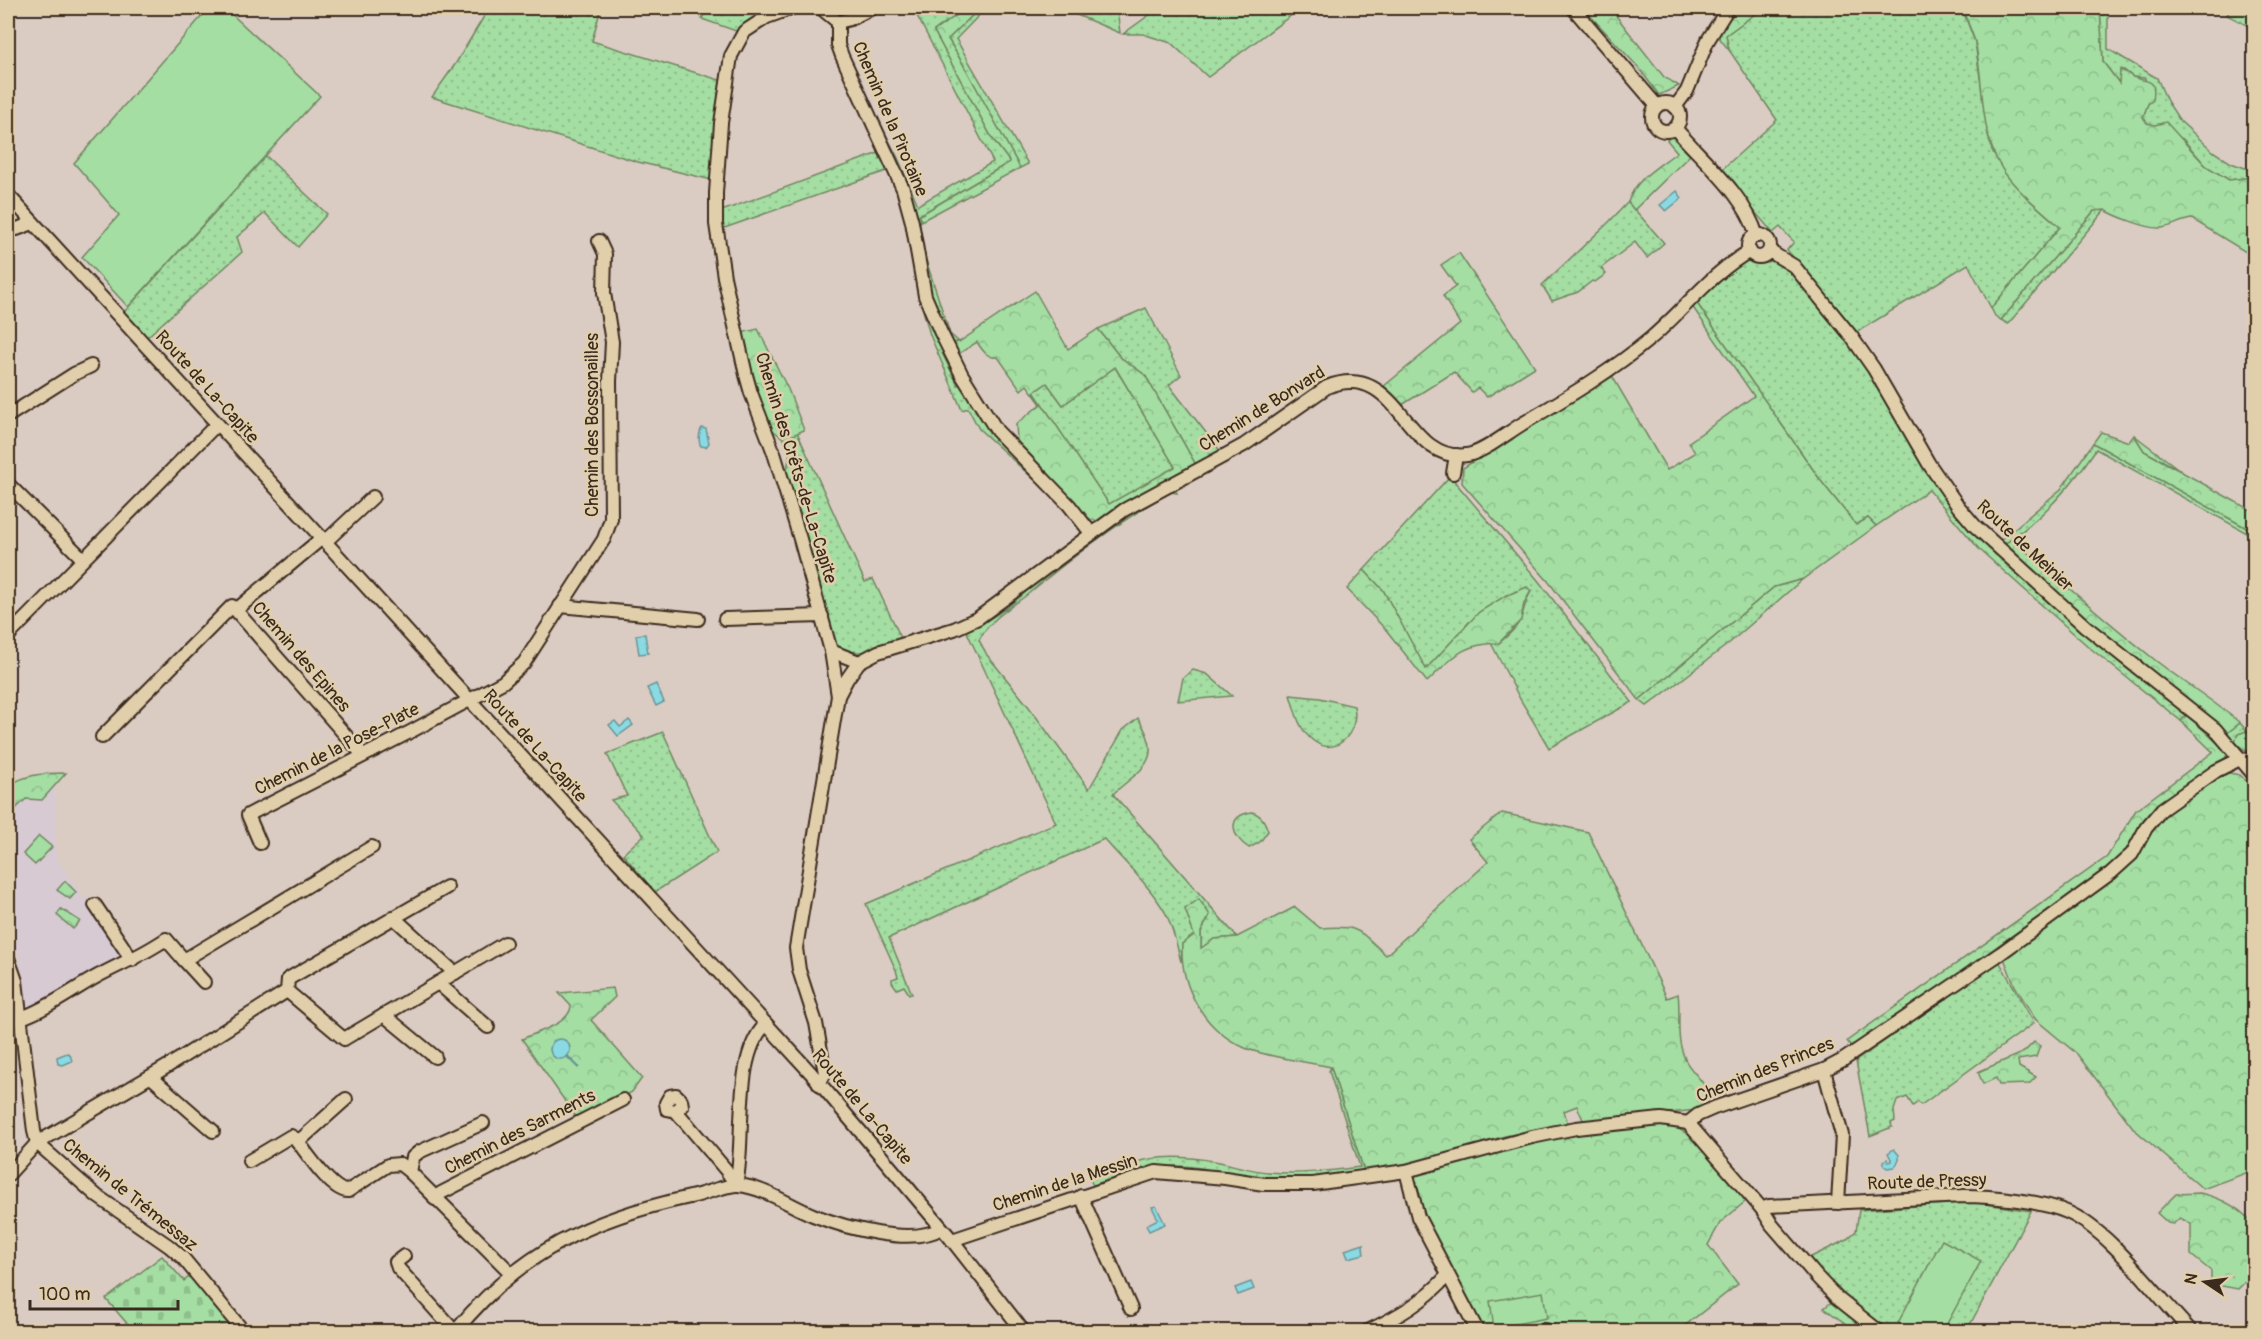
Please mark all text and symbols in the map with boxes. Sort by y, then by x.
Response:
street label: Chemin de la Pirotaine [847,38,933,200]
street label: Route de La-Capite [150,326,264,448]
street label: Chemin des Bossonailles [581,333,604,517]
street label: Chemin des Crêts-de-La-Capite [750,350,842,586]
street label: Chemin de Bonvard [1195,361,1329,457]
street label: Route de Meinier [1972,495,2079,597]
street label: Chemin des Epines [247,597,355,717]
street label: Route de La-Capite [478,685,592,807]
street label: Chemin de la Pose-Plate [251,697,423,800]
street label: Chemin des Princes [1693,1032,1837,1108]
street label: Route de La-Capite [807,1044,917,1170]
street label: Chemin des Sarments [441,1084,599,1180]
street label: Chemin de Trémessaz [58,1133,202,1257]
street label: Chemin de la Messin [990,1149,1140,1217]
street label: Route de Pressy [1867,1168,1987,1196]
north arrow [2175,1252,2235,1312]
text: N [2180,1271,2202,1286]
scale bar [30,1273,178,1311]
text: 100 m [39,1283,91,1306]

